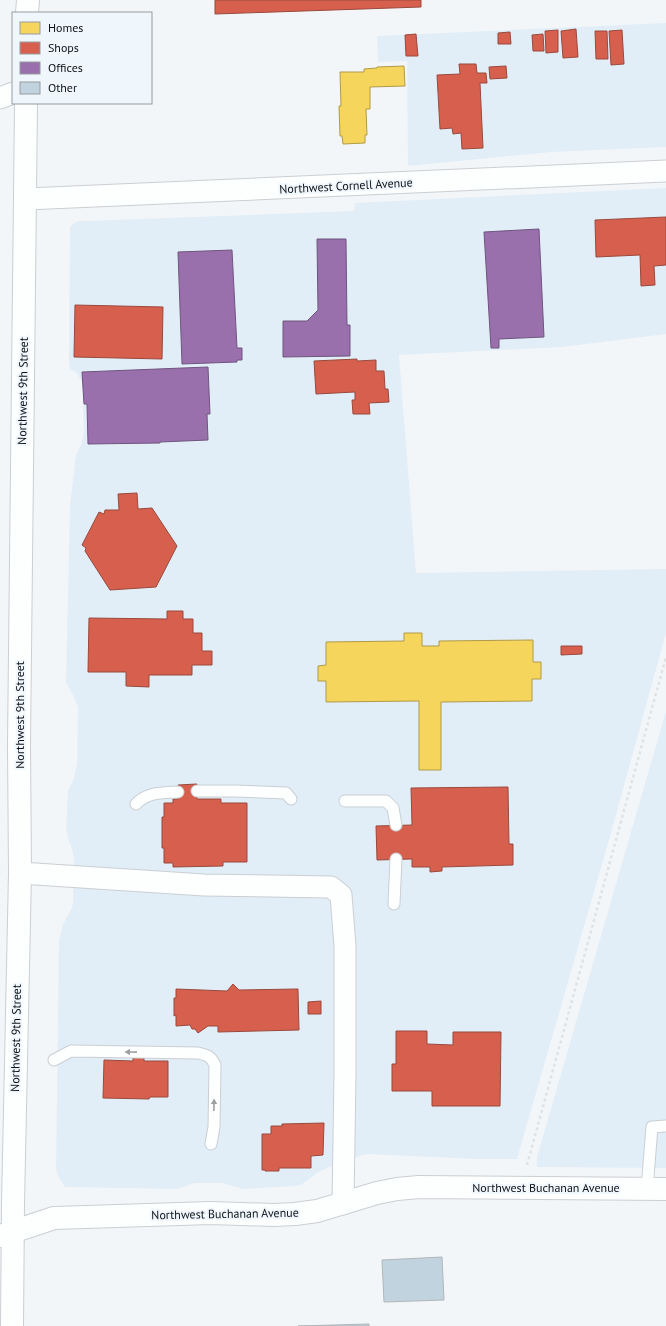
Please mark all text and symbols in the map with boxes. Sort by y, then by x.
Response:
legend [12,12,152,104]
text: Homes [48,20,83,35]
text: Shops [48,40,79,55]
text: Offices [48,60,83,75]
text: Other [48,80,77,95]
street label: Northwest Cornell Avenue [279,175,413,196]
street label: Northwest 9th Street [14,337,31,445]
street label: Northwest 9th Street [12,661,27,769]
street label: Northwest 9th Street [7,984,24,1092]
one-way arrow [124,1049,137,1055]
one-way arrow [211,1098,217,1111]
street label: Northwest Buchanan Avenue [472,1180,620,1195]
street label: Northwest Buchanan Avenue [151,1205,299,1222]

